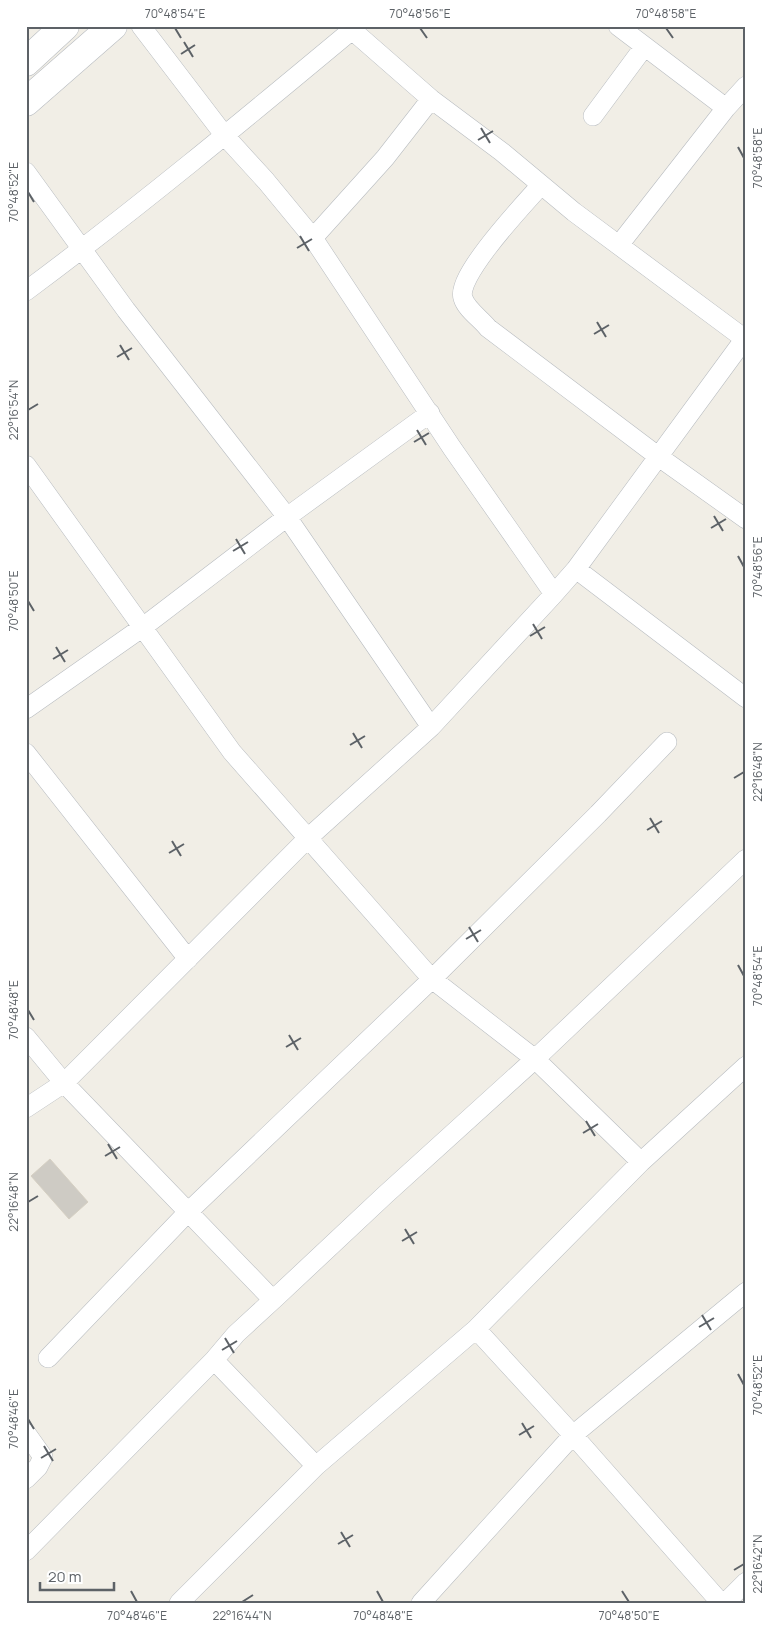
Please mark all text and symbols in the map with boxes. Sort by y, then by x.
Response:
text: 70°48'54"E [145,5,205,22]
text: 70°48'56"E [389,5,451,22]
text: 70°48'58"E [636,5,697,22]
text: 70°48'58"E [749,127,766,188]
text: 70°48'52"E [5,162,22,222]
text: 22°16'54"N [5,380,22,440]
text: 70°48'56"E [749,536,766,598]
text: 70°48'50"E [5,570,22,632]
text: 22°16'48"N [749,742,766,802]
text: 70°48'54"E [749,946,766,1006]
text: 70°48'48"E [5,980,22,1040]
text: 22°16'48"N [5,1172,22,1232]
text: 70°48'52"E [749,1355,766,1415]
text: 70°48'46"E [5,1389,22,1449]
text: 22°16'42"N [749,1534,766,1594]
scale bar [40,1559,114,1591]
text: 20 m [48,1566,81,1587]
text: 70°48'46"E [107,1607,167,1624]
text: 22°16'44"N [212,1607,272,1624]
text: 70°48'48"E [353,1607,413,1624]
text: 70°48'50"E [598,1607,660,1624]

